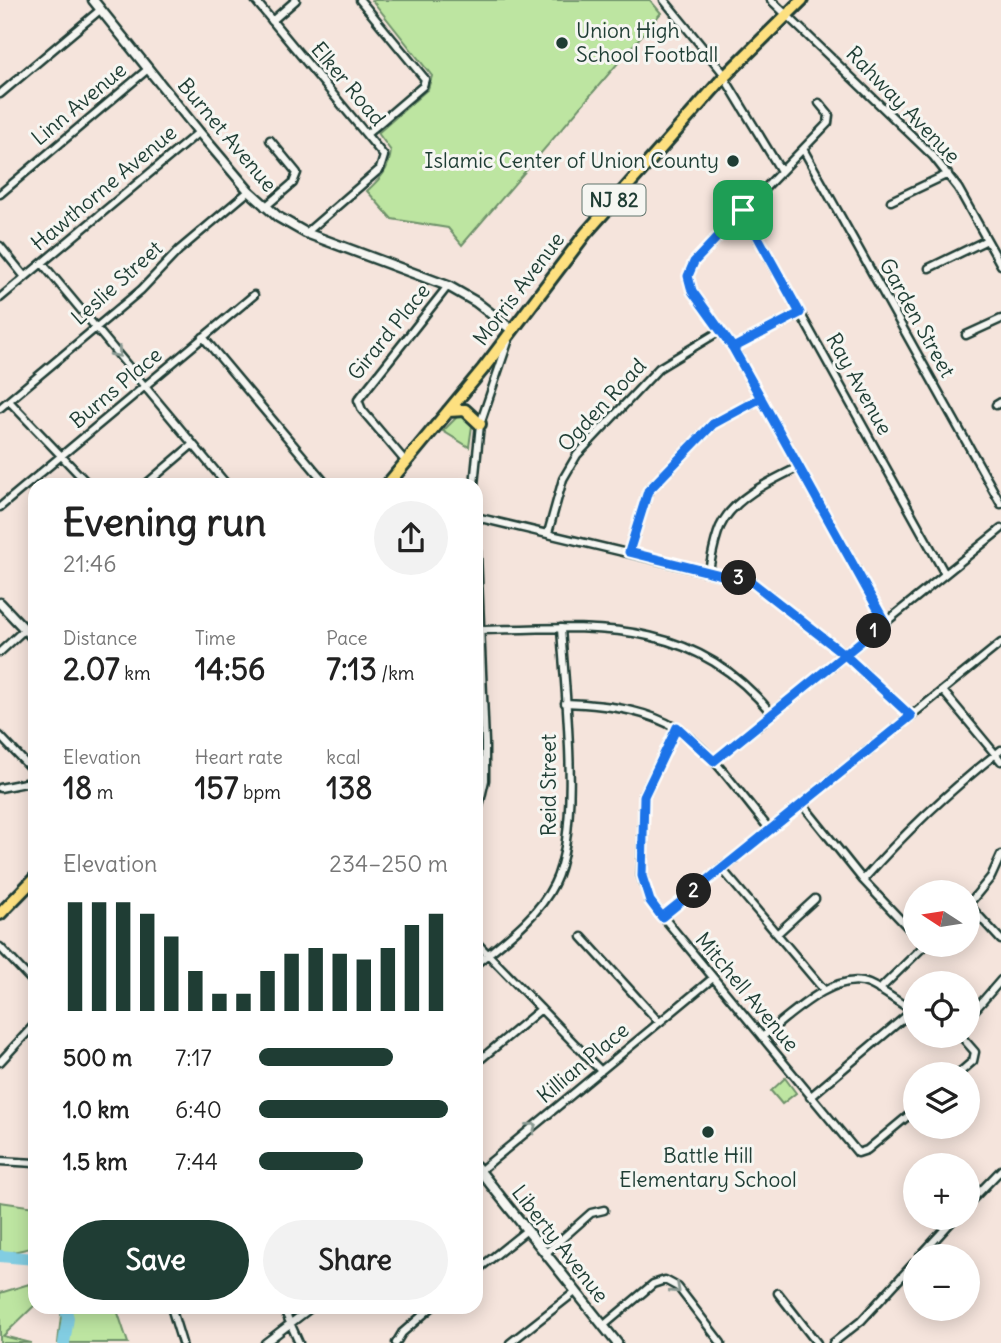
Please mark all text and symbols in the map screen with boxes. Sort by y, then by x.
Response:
place label: Union High School Football [576,17,718,68]
marker: Union High School Football [554,35,570,51]
street label: Elker Road [305,36,391,131]
street label: Rahway Avenue [841,40,966,169]
street label: Linn Avenue [26,56,132,151]
street label: Burnet Avenue [172,72,283,197]
street label: Hawthorne Avenue [25,119,182,256]
place label: Islamic Center of Union County [424,147,719,174]
marker: Islamic Center of Union County [725,153,741,169]
pin [713,180,773,240]
road number: NJ 82 [582,184,646,216]
icon: arrive [724,191,762,229]
street label: Morris Avenue [467,226,570,351]
street label: Leslie Street [65,235,168,331]
street label: Garden Street [874,253,961,382]
street label: Girard Place [341,278,436,386]
street label: Ray Avenue [820,328,899,439]
street label: Burns Place [64,341,167,434]
one-way arrow [109,345,121,358]
street label: Ogden Road [552,352,652,457]
text: Evening run [63,499,266,546]
button: share [374,501,448,575]
text: 21:46 [63,549,117,578]
pin: 3 [722,560,756,596]
text: 3 [733,565,744,589]
pin: 1 [856,614,892,648]
text: 1 [870,618,877,642]
text: Distance [63,626,137,650]
text: Time [195,626,236,650]
text: Pace [326,626,368,650]
text: 2.07 [63,650,120,688]
text: 14:56 [195,650,265,688]
text: 7:13 [326,650,377,688]
text: km [120,661,151,685]
text: /km [377,661,415,685]
street label: Reid Street [535,734,562,836]
text: Elevation [63,745,141,769]
text: Heart rate [195,745,283,769]
text: kcal [326,745,361,769]
text: 18 [63,769,92,807]
text: 157 [195,769,239,807]
text: 138 [326,769,373,807]
text: m [92,780,113,804]
text: bpm [239,780,281,804]
text: Elevation [63,849,157,878]
text: 234–250 m [329,849,448,878]
pin: 2 [676,874,712,908]
text: 2 [688,878,699,902]
north arrow [903,880,980,957]
map controls [903,880,980,1321]
street label: Mitchell Avenue [690,926,805,1057]
button: locate [903,971,980,1048]
street label: Killian Place [531,1016,634,1109]
text: 500 m [63,1043,132,1072]
text: 7:17 [175,1043,212,1072]
button: layers [903,1062,980,1139]
text: 1.0 km [63,1095,129,1124]
text: 6:40 [175,1095,222,1124]
one-way arrow [525,1123,537,1136]
marker: Battle Hill Elementary School [700,1124,716,1140]
place label: Battle Hill Elementary School [619,1142,797,1193]
text: 1.5 km [63,1147,128,1176]
text: 7:44 [175,1147,218,1176]
button: + [903,1153,980,1230]
street label: Liberty Avenue [506,1179,615,1308]
button: Save [63,1220,249,1300]
button: Share [263,1220,448,1300]
button: − [903,1244,980,1321]
one-way arrow [668,1281,681,1293]

